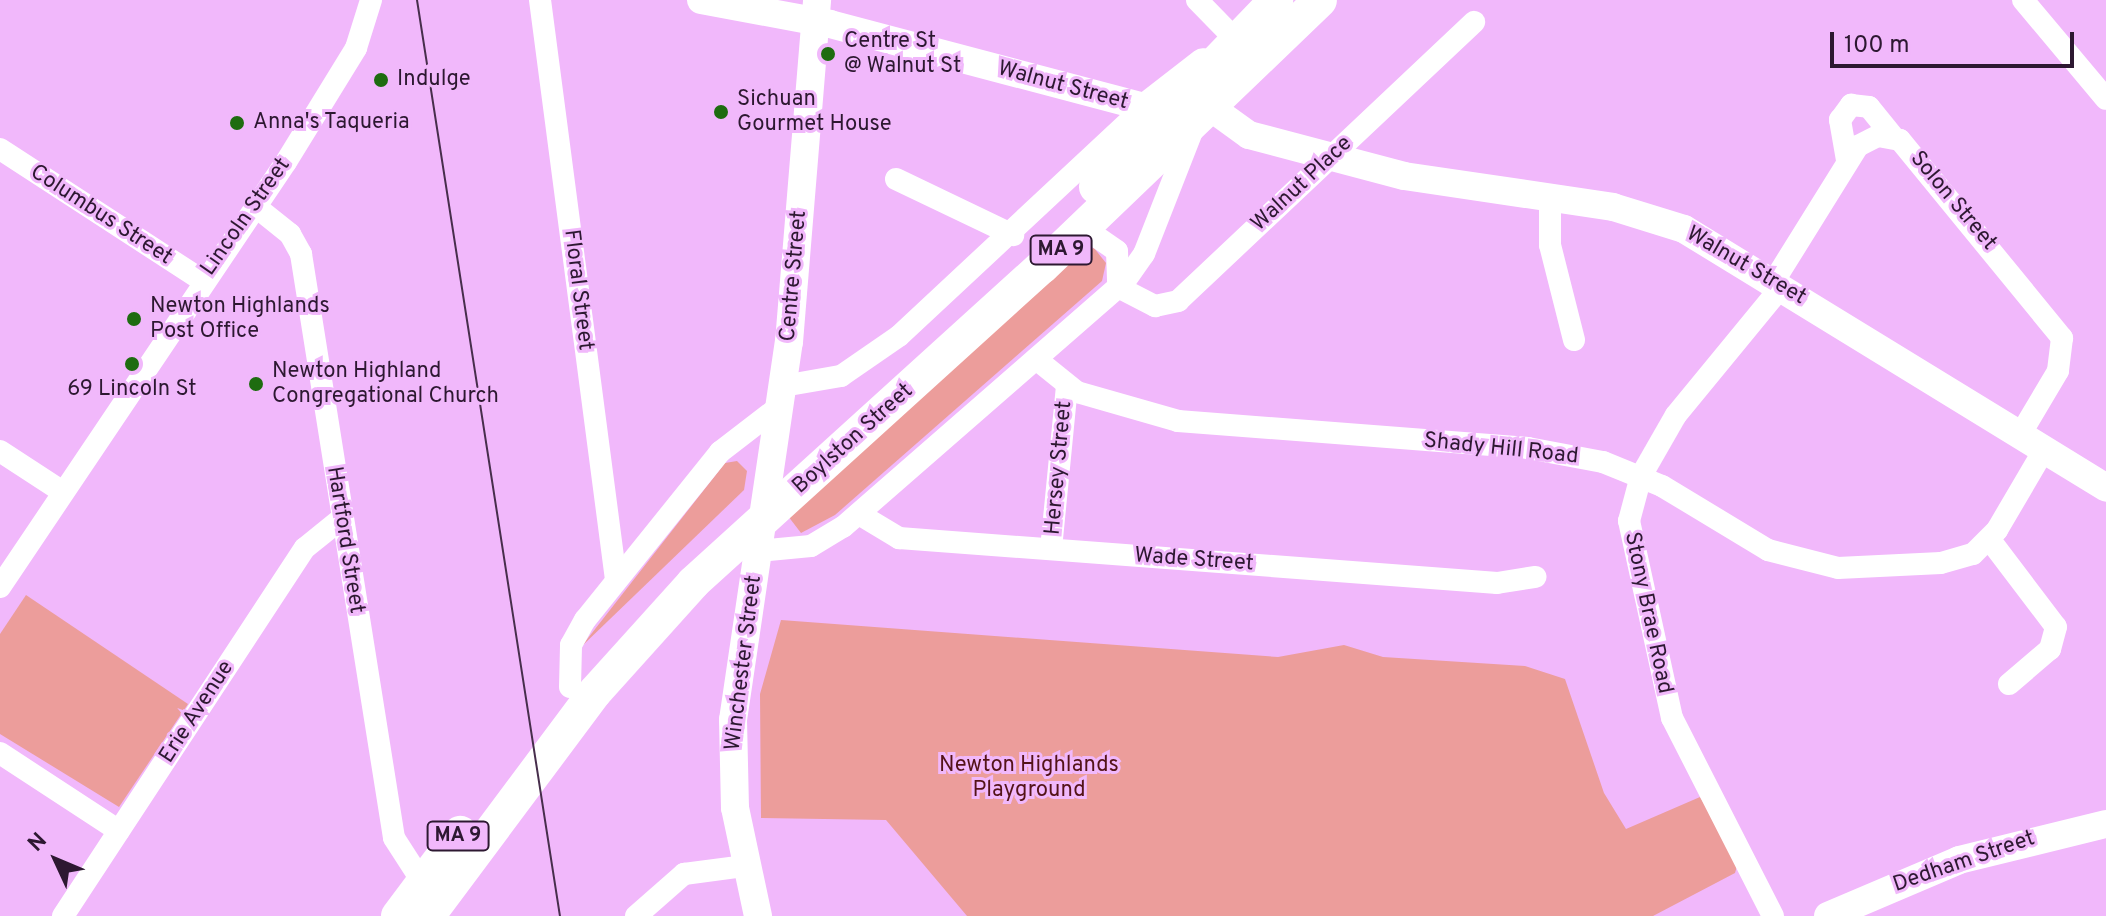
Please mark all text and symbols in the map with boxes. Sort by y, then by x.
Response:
scale bar [1834,16,2078,66]
place label: Centre St @ Walnut St [844,28,962,80]
text: 100 m [1844,31,1910,61]
marker: Centre St @ Walnut St [819,45,837,63]
street label: Walnut Street [995,56,1131,116]
place label: Indulge [397,67,471,93]
marker: Indulge [372,71,390,89]
place label: Sichuan Gourmet House [737,86,892,138]
marker: Sichuan Gourmet House [712,103,730,121]
place label: Anna's Taqueria [253,110,410,136]
marker: Anna's Taqueria [228,114,246,132]
street label: Walnut Place [1246,131,1358,237]
street label: Solon Street [1904,146,2002,256]
street label: Lincoln Street [196,153,296,281]
street label: Columbus Street [25,159,177,271]
street label: Centre Street [775,209,813,343]
street label: Walnut Street [1681,221,1811,311]
street label: Floral Street [557,228,599,352]
road number: MA 9 [1029,234,1093,266]
place label: Newton Highlands Post Office [150,293,330,344]
marker: Newton Highlands Post Office [125,310,143,328]
marker: 69 Lincoln St [123,355,141,373]
place label: Newton Highland Congregational Church [272,358,499,410]
marker: Newton Highland Congregational Church [247,375,265,393]
place label: 69 Lincoln St [67,377,197,403]
street label: Boylston Street [787,378,919,500]
street label: Hersey Street [1040,400,1078,536]
street label: Shady Hill Road [1422,428,1580,470]
street label: Hartford Street [320,465,370,615]
street label: Stony Brae Road [1618,530,1678,696]
street label: Wade Street [1133,543,1255,577]
street label: Winchester Street [720,574,768,752]
street label: Erie Avenue [154,655,240,769]
park label: Newton Highlands Playground [939,752,1119,804]
north arrow [16,820,96,900]
road number: MA 9 [426,820,490,852]
street label: Dedham Street [1890,825,2038,899]
text: N [23,828,54,858]

